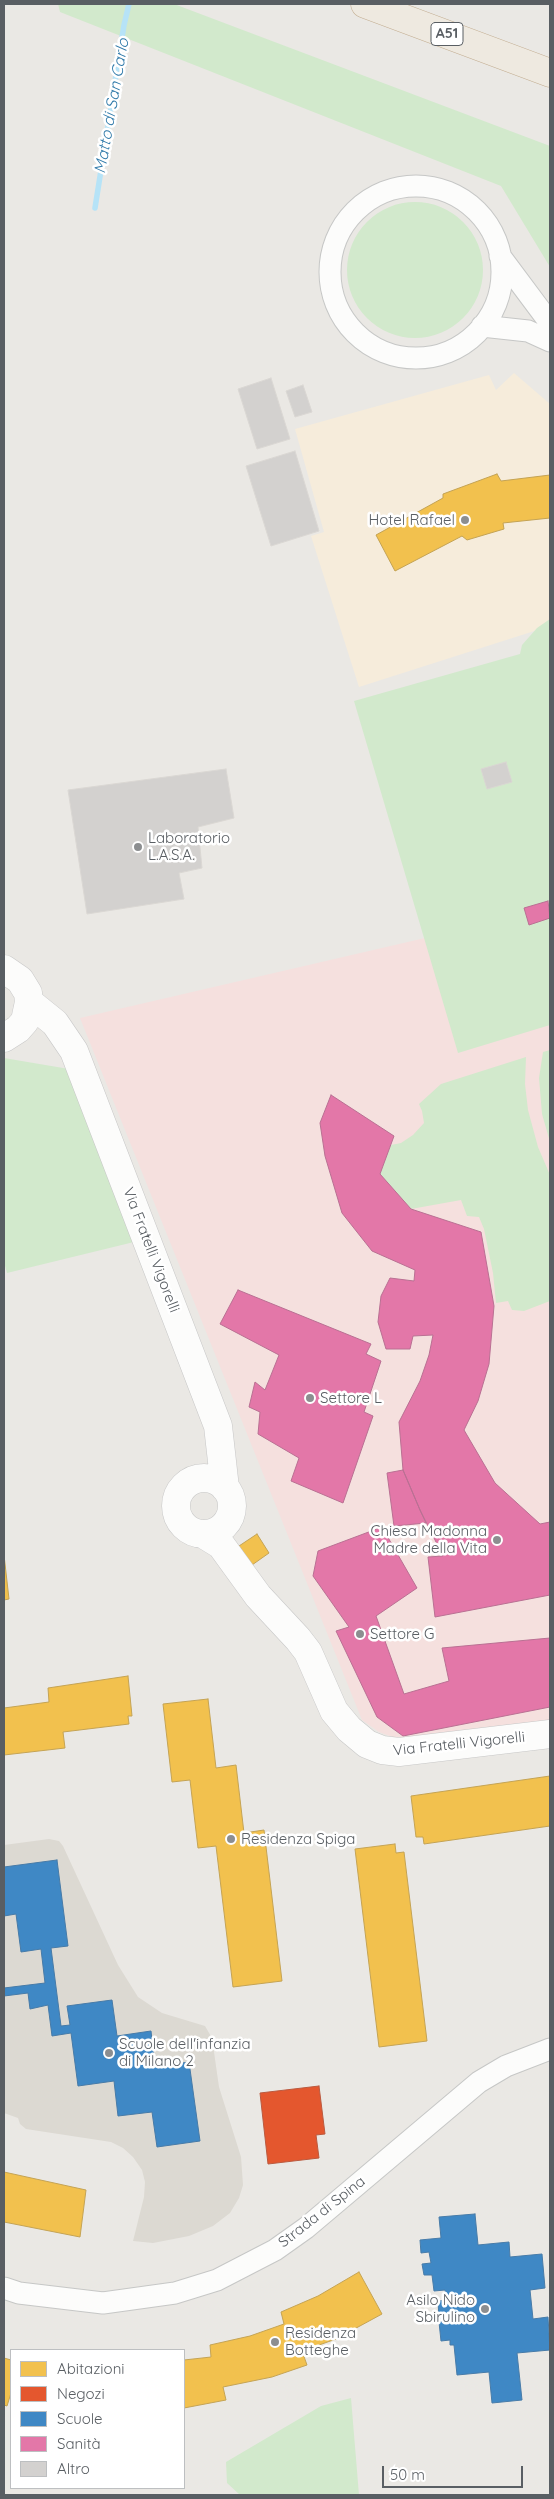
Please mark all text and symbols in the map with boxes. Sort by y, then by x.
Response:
road number: A51 [431,22,463,46]
water label: Matto di San Carlo [91,37,133,175]
place label: Hotel Rafael [368,511,455,529]
marker: Hotel Rafael [459,514,471,526]
place label: Laboratorio L.A.S.A. [148,829,230,864]
marker: Laboratorio L.A.S.A. [132,841,144,853]
street label: Via Fratelli Vigorelli [119,1185,183,1315]
place label: Settore L [320,1389,382,1407]
marker: Settore L [304,1392,316,1404]
place label: Chiesa Madonna Madre della Vita [371,1522,487,1557]
marker: Chiesa Madonna Madre della Vita [491,1534,503,1546]
place label: Settore G [370,1625,434,1643]
marker: Settore G [354,1628,366,1640]
street label: Via Fratelli Vigorelli [392,1728,526,1760]
place label: Residenza Spiga [241,1830,355,1848]
marker: Residenza Spiga [225,1833,237,1845]
place label: Scuole dell'infanzia di Milano 2 [119,2035,251,2070]
marker: Scuole dell'infanzia di Milano 2 [103,2047,115,2059]
street label: Strada di Spina [275,2172,369,2252]
place label: Asilo Nido Sbirulino [406,2291,475,2326]
marker: Asilo Nido Sbirulino [479,2303,491,2315]
place label: Residenza Botteghe [285,2324,356,2359]
marker: Residenza Botteghe [269,2336,281,2348]
legend [10,2349,185,2489]
text: Abitazioni [57,2359,125,2378]
text: Negozi [57,2384,105,2403]
text: Scuole [57,2409,103,2428]
text: Sanità [57,2434,101,2453]
scale bar [384,2456,525,2488]
text: Altro [57,2459,90,2478]
text: 50 m [390,2465,425,2484]

